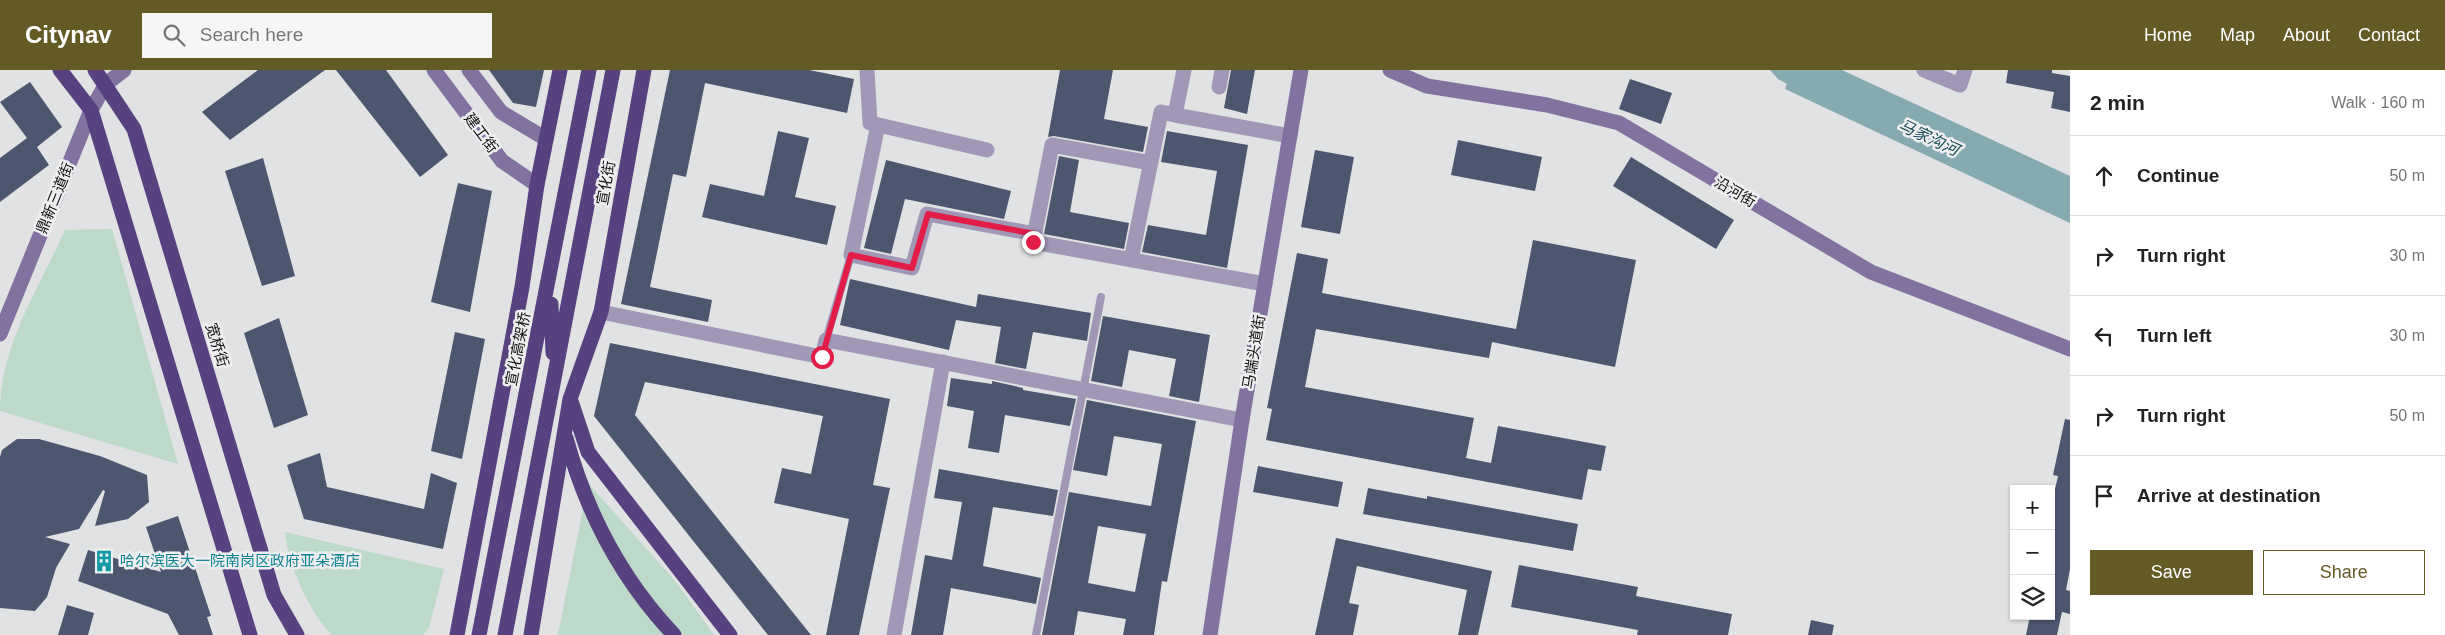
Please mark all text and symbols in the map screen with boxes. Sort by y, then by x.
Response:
search box [142,13,492,58]
text: Citynav [25,21,112,48]
icon: search [160,21,188,49]
text: Search here [200,24,303,45]
text: Home [2144,25,2192,45]
text: Map [2220,25,2255,45]
text: About [2283,25,2330,45]
text: Contact [2358,25,2420,45]
text: 2 min [2090,91,2145,114]
text: Walk · 160 m [2331,94,2425,111]
street label: 建工街 [461,110,502,156]
water label: 马家沟河 [1896,116,1964,160]
street label: 宣化街 [593,159,618,207]
street label: 鼎新三道街 [33,160,76,236]
icon: ahead [2090,162,2118,190]
text: Continue [2137,165,2219,186]
text: 50 m [2389,167,2425,184]
street label: 沿河街 [1712,173,1759,210]
route end [1022,231,1045,254]
icon: right [2090,242,2118,270]
text: Turn right [2137,245,2225,266]
text: 30 m [2389,247,2425,264]
street label: 宣化高架桥 [502,310,533,387]
street label: 马端头道街 [1239,314,1268,390]
street label: 宽桥街 [203,321,232,369]
icon: left [2090,322,2118,350]
text: Turn left [2137,325,2212,346]
text: 30 m [2389,327,2425,344]
route start [811,346,834,369]
icon: right [2090,402,2118,430]
text: Turn right [2137,405,2225,426]
text: 50 m [2389,407,2425,424]
icon: arrive [2090,482,2118,510]
map controls [2010,485,2055,620]
button: + [2010,485,2055,530]
text: Arrive at destination [2137,485,2321,506]
button: − [2010,530,2055,575]
building icon: 哈尔滨医大一院南岗区政府亚朵酒店 [91,548,117,574]
button: Save [2090,550,2253,595]
button: Share [2263,550,2425,595]
place label: 哈尔滨医大一院南岗区政府亚朵酒店 [120,552,360,569]
button: layers [2010,575,2055,620]

